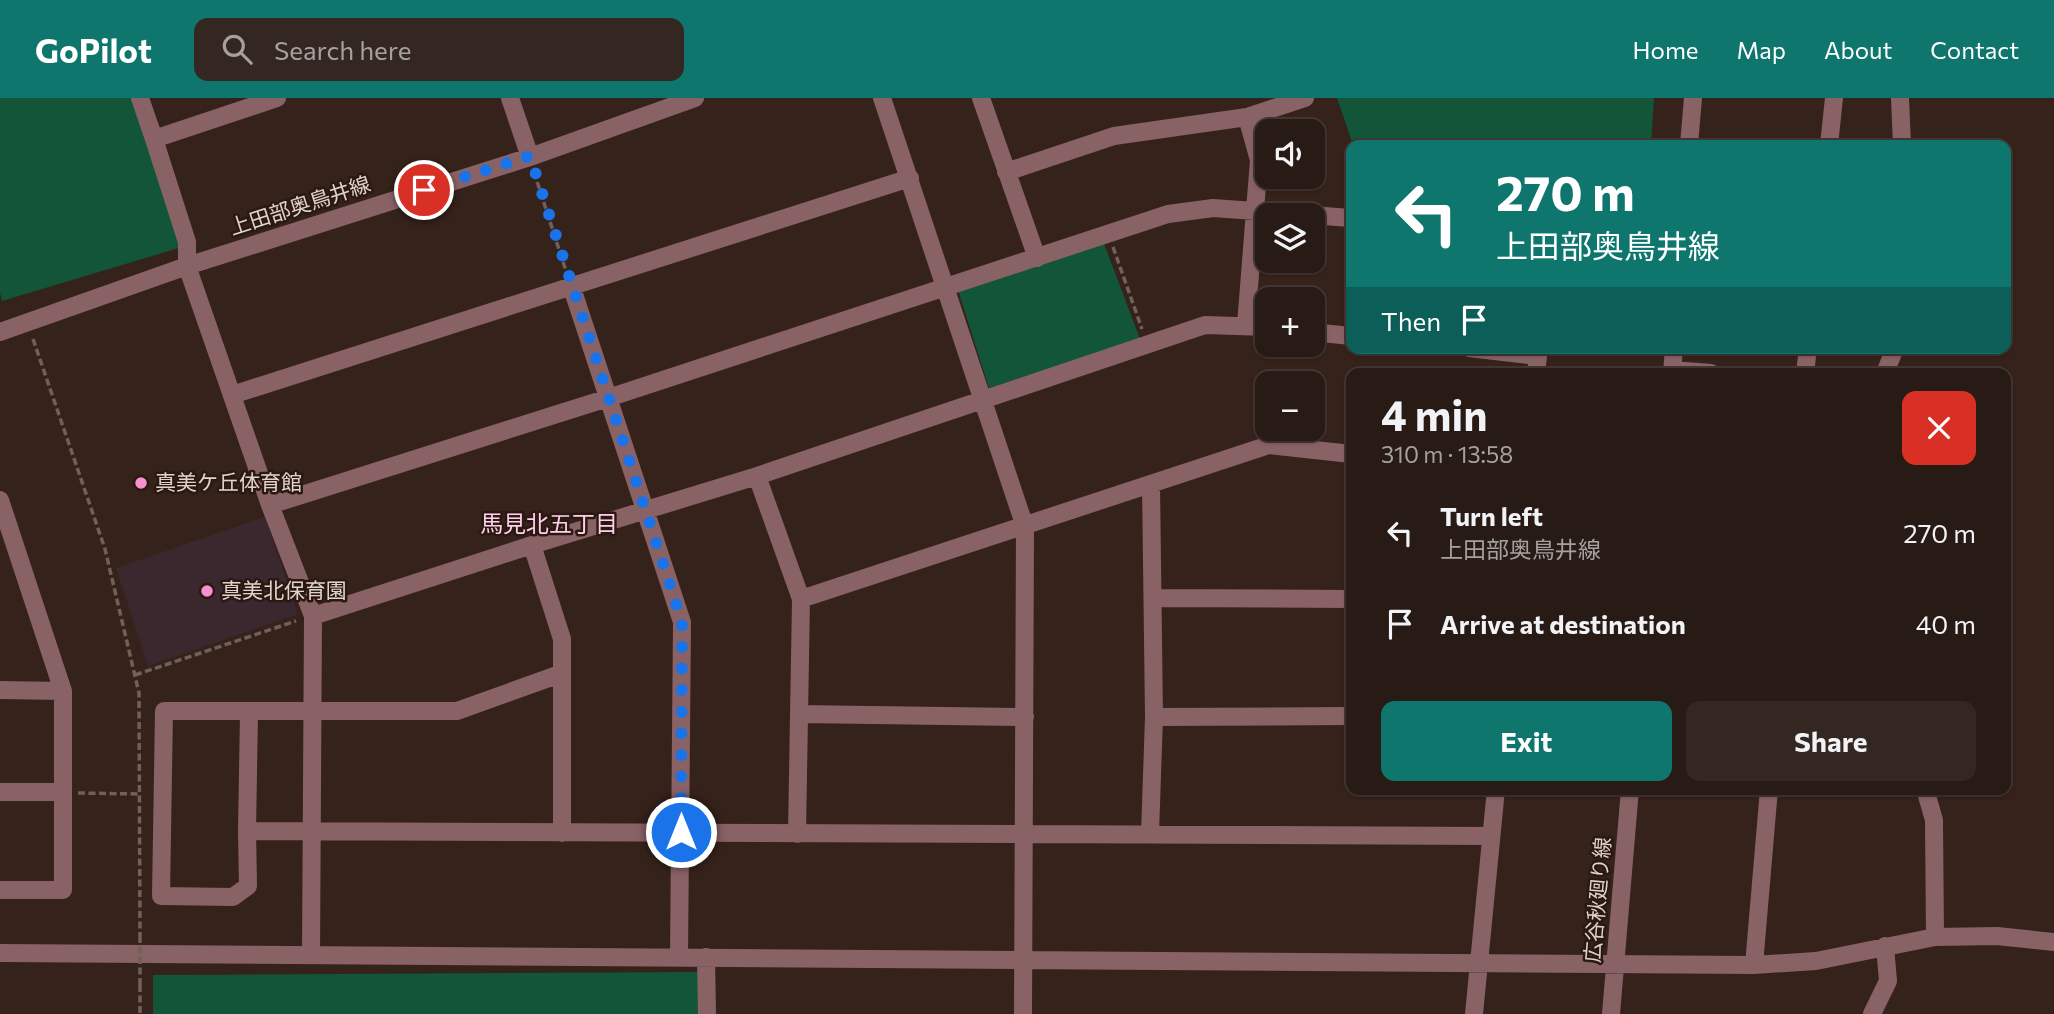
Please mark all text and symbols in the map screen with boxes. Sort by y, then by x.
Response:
search box [194,18,684,81]
text: GoPilot [35,29,152,70]
icon: search [218,30,256,68]
text: Search here [274,34,411,65]
text: Home [1633,35,1699,64]
text: Map [1737,35,1786,64]
text: About [1824,35,1892,64]
text: Contact [1930,35,2019,64]
map controls [1255,119,1325,441]
button: sound [1255,119,1325,189]
pin [394,160,454,220]
text: 270 m [1496,161,1635,221]
icon: left [1381,168,1472,259]
street label: 上田部奥鳥井線 [226,170,373,239]
icon: arrive [405,171,443,209]
button: layers [1255,203,1325,273]
text: 上田部奥鳥井線 [1496,225,1720,265]
button: + [1255,287,1325,357]
icon: arrive [1455,301,1493,339]
text: Then [1381,305,1441,336]
button: − [1255,371,1325,441]
text: 4 min [1381,388,1487,440]
button: close [1902,391,1976,465]
text: 310 m · 13:58 [1381,440,1513,468]
place label: 真美ケ丘体育館 [155,469,302,494]
marker: 真美ケ丘体育館 [133,475,149,491]
text: Turn left [1440,500,1543,531]
district label: 馬見北五丁目 [480,509,618,537]
icon: left [1381,514,1419,552]
text: 270 m [1903,517,1976,548]
text: 上田部奥鳥井線 [1440,535,1601,563]
place label: 真美北保育園 [221,577,347,602]
marker: 真美北保育園 [199,583,215,599]
icon: arrive [1381,605,1419,643]
text: Arrive at destination [1440,608,1686,639]
text: 40 m [1916,608,1976,639]
button: Exit [1381,701,1672,781]
button: Share [1686,701,1976,781]
position arrow [644,795,718,869]
street label: 広谷秋廻り線 [1579,836,1614,964]

